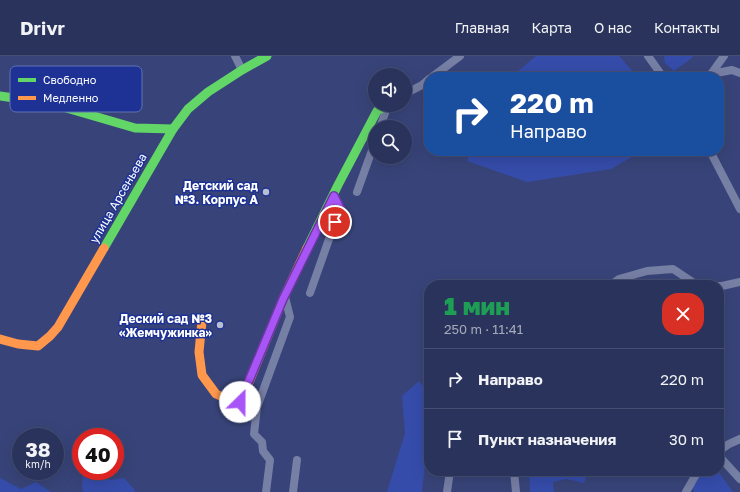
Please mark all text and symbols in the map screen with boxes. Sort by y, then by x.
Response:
text: Drivr [20,16,65,39]
text: Главная [455,19,509,36]
text: Карта [531,19,572,36]
text: О нас [594,19,632,36]
text: Контакты [654,19,720,36]
legend [10,66,142,112]
map controls [368,68,412,164]
button: sound [368,68,412,112]
text: Свободно [43,73,97,86]
text: 220 m [510,86,594,119]
icon: right [444,88,496,140]
text: Медленно [43,91,99,104]
button: search [368,120,412,164]
text: Направо [510,120,587,142]
street label: улица Арсеньева [86,150,150,246]
place label: Детский сад №3. Корпус А [175,178,258,207]
marker: Детский сад №3. Корпус А [261,187,271,197]
pin [318,205,352,239]
icon: arrive [324,211,346,233]
text: 1 мин [444,291,510,320]
button: close [662,293,704,335]
place label: Деский сад №3 «Жемчужинка» [119,311,213,340]
marker: Деский сад №3 «Жемчужинка» [215,320,225,330]
text: 250 m · 11:41 [444,321,523,337]
icon: right [444,368,466,390]
text: Направо [478,370,543,388]
text: 220 m [660,370,704,388]
position arrow [219,381,261,423]
speed limit sign: 40 [72,428,124,480]
icon: arrive [444,428,466,450]
text: Пункт назначения [478,430,616,448]
text: 30 m [669,430,704,448]
text: 38 [25,437,50,461]
text: km/h [25,458,51,470]

